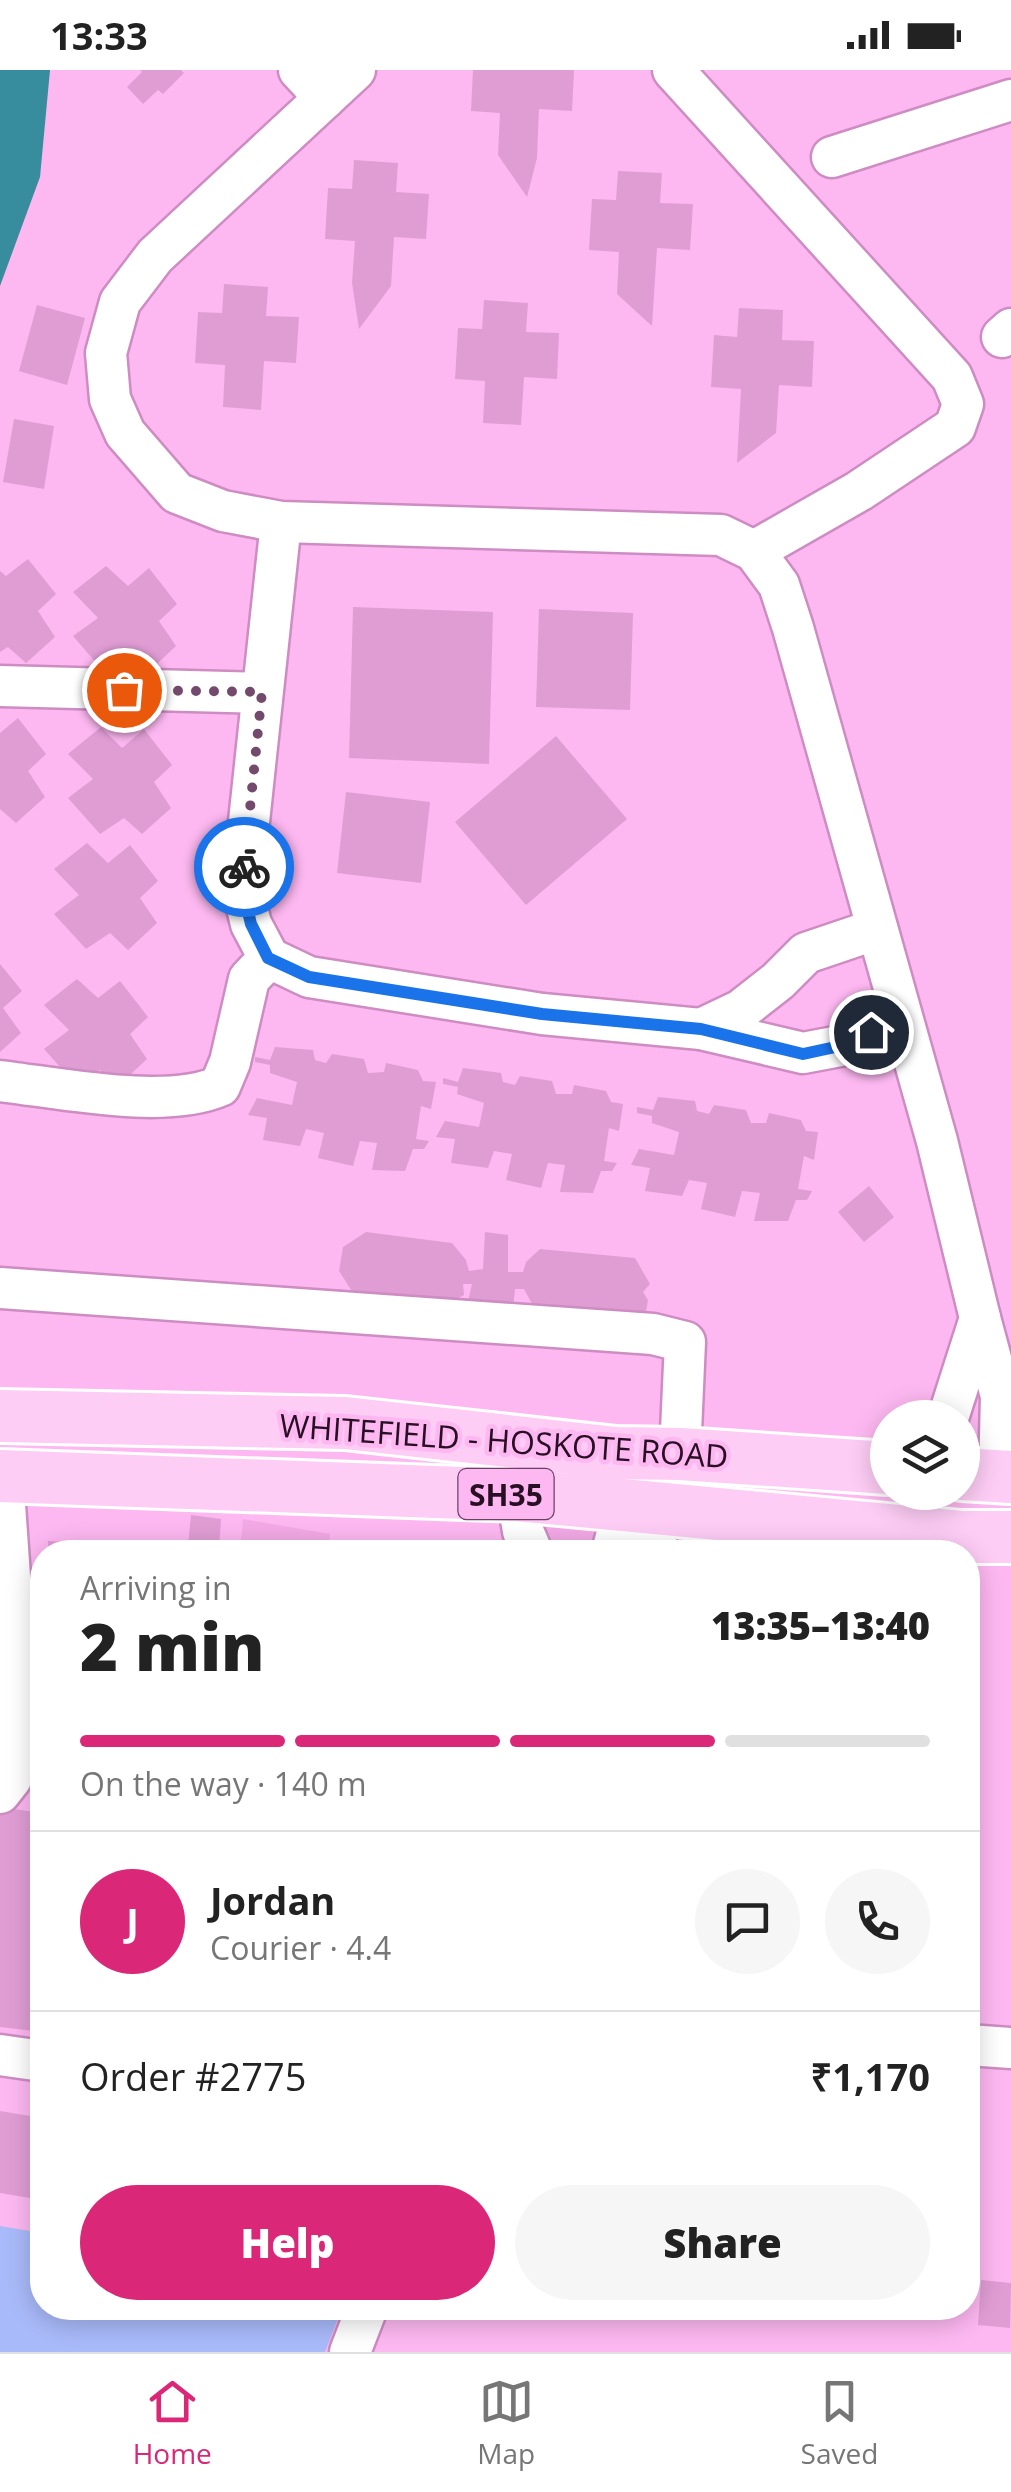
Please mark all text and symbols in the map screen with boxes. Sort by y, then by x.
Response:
text: 13:33 [50,9,148,61]
pin [82,648,167,733]
icon: bag [97,663,152,718]
courier [194,817,294,917]
icon: bike [217,840,272,895]
pin [829,990,914,1075]
icon: home [844,1005,899,1060]
map controls [870,1400,980,1510]
button: layers [870,1400,980,1510]
street label: WHITEFIELD - HOSKOTE ROAD [278,1403,730,1477]
road number: SH35 [458,1469,554,1519]
text: Arriving in [80,1566,232,1609]
text: 13:35–13:40 [711,1599,930,1651]
text: 2 min [80,1602,265,1690]
text: On the way · 140 m [80,1762,367,1805]
button: chat [695,1869,800,1974]
button: phone [825,1869,930,1974]
text: Jordan [210,1874,335,1926]
text: J [126,1895,139,1947]
text: Courier · 4.4 [210,1926,391,1969]
text: Order #2775 [80,2050,307,2102]
text: ₹1,170 [811,2050,930,2102]
button: Help [80,2185,495,2300]
button: Share [515,2185,930,2300]
tab: Home [133,2374,212,2472]
tab: Map [477,2374,535,2472]
tab: Saved [801,2374,878,2472]

